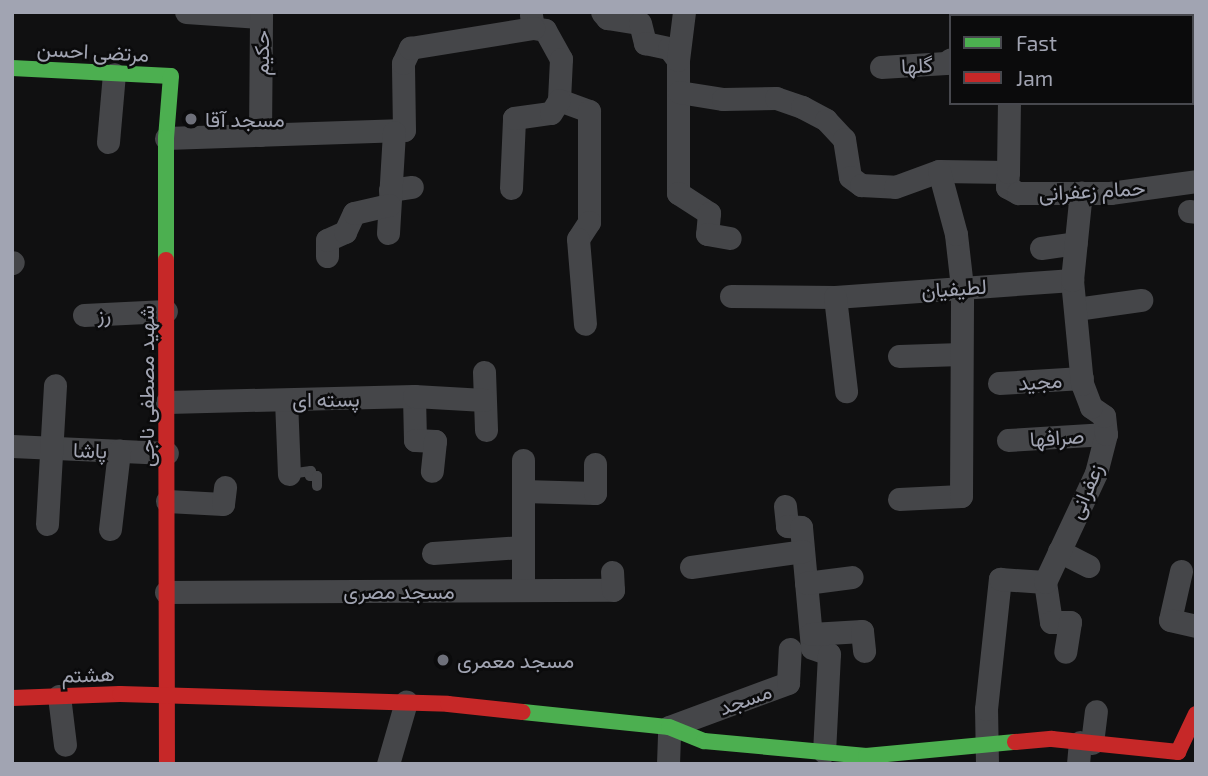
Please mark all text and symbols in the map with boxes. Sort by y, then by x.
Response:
legend [949,14,1194,105]
street label: حکیم [248,30,274,76]
text: Fast [1016,30,1057,55]
street label: مرتضی احسن [36,35,150,67]
street label: گلها [900,52,934,78]
text: Jam [1016,65,1053,90]
place label: مسجد آقا [205,106,285,132]
marker: مسجد آقا [183,111,199,127]
street label: حمام زعفرانی [1038,175,1146,205]
street label: لطیفیان [920,273,988,303]
street label: رز [96,301,112,327]
street label: شهید مصطفی ناجی [133,305,159,467]
street label: مجید [1017,367,1063,395]
street label: پسته ای [292,386,360,412]
street label: صرافها [1029,423,1085,451]
street label: پاشا [73,437,107,463]
street label: زعفرانی [1062,459,1108,523]
street label: مسجد مصری [343,578,455,604]
place label: مسجد معمری [457,647,574,673]
marker: مسجد معمری [435,652,451,668]
street label: هشتم [61,660,115,688]
street label: مسجد [715,678,775,720]

